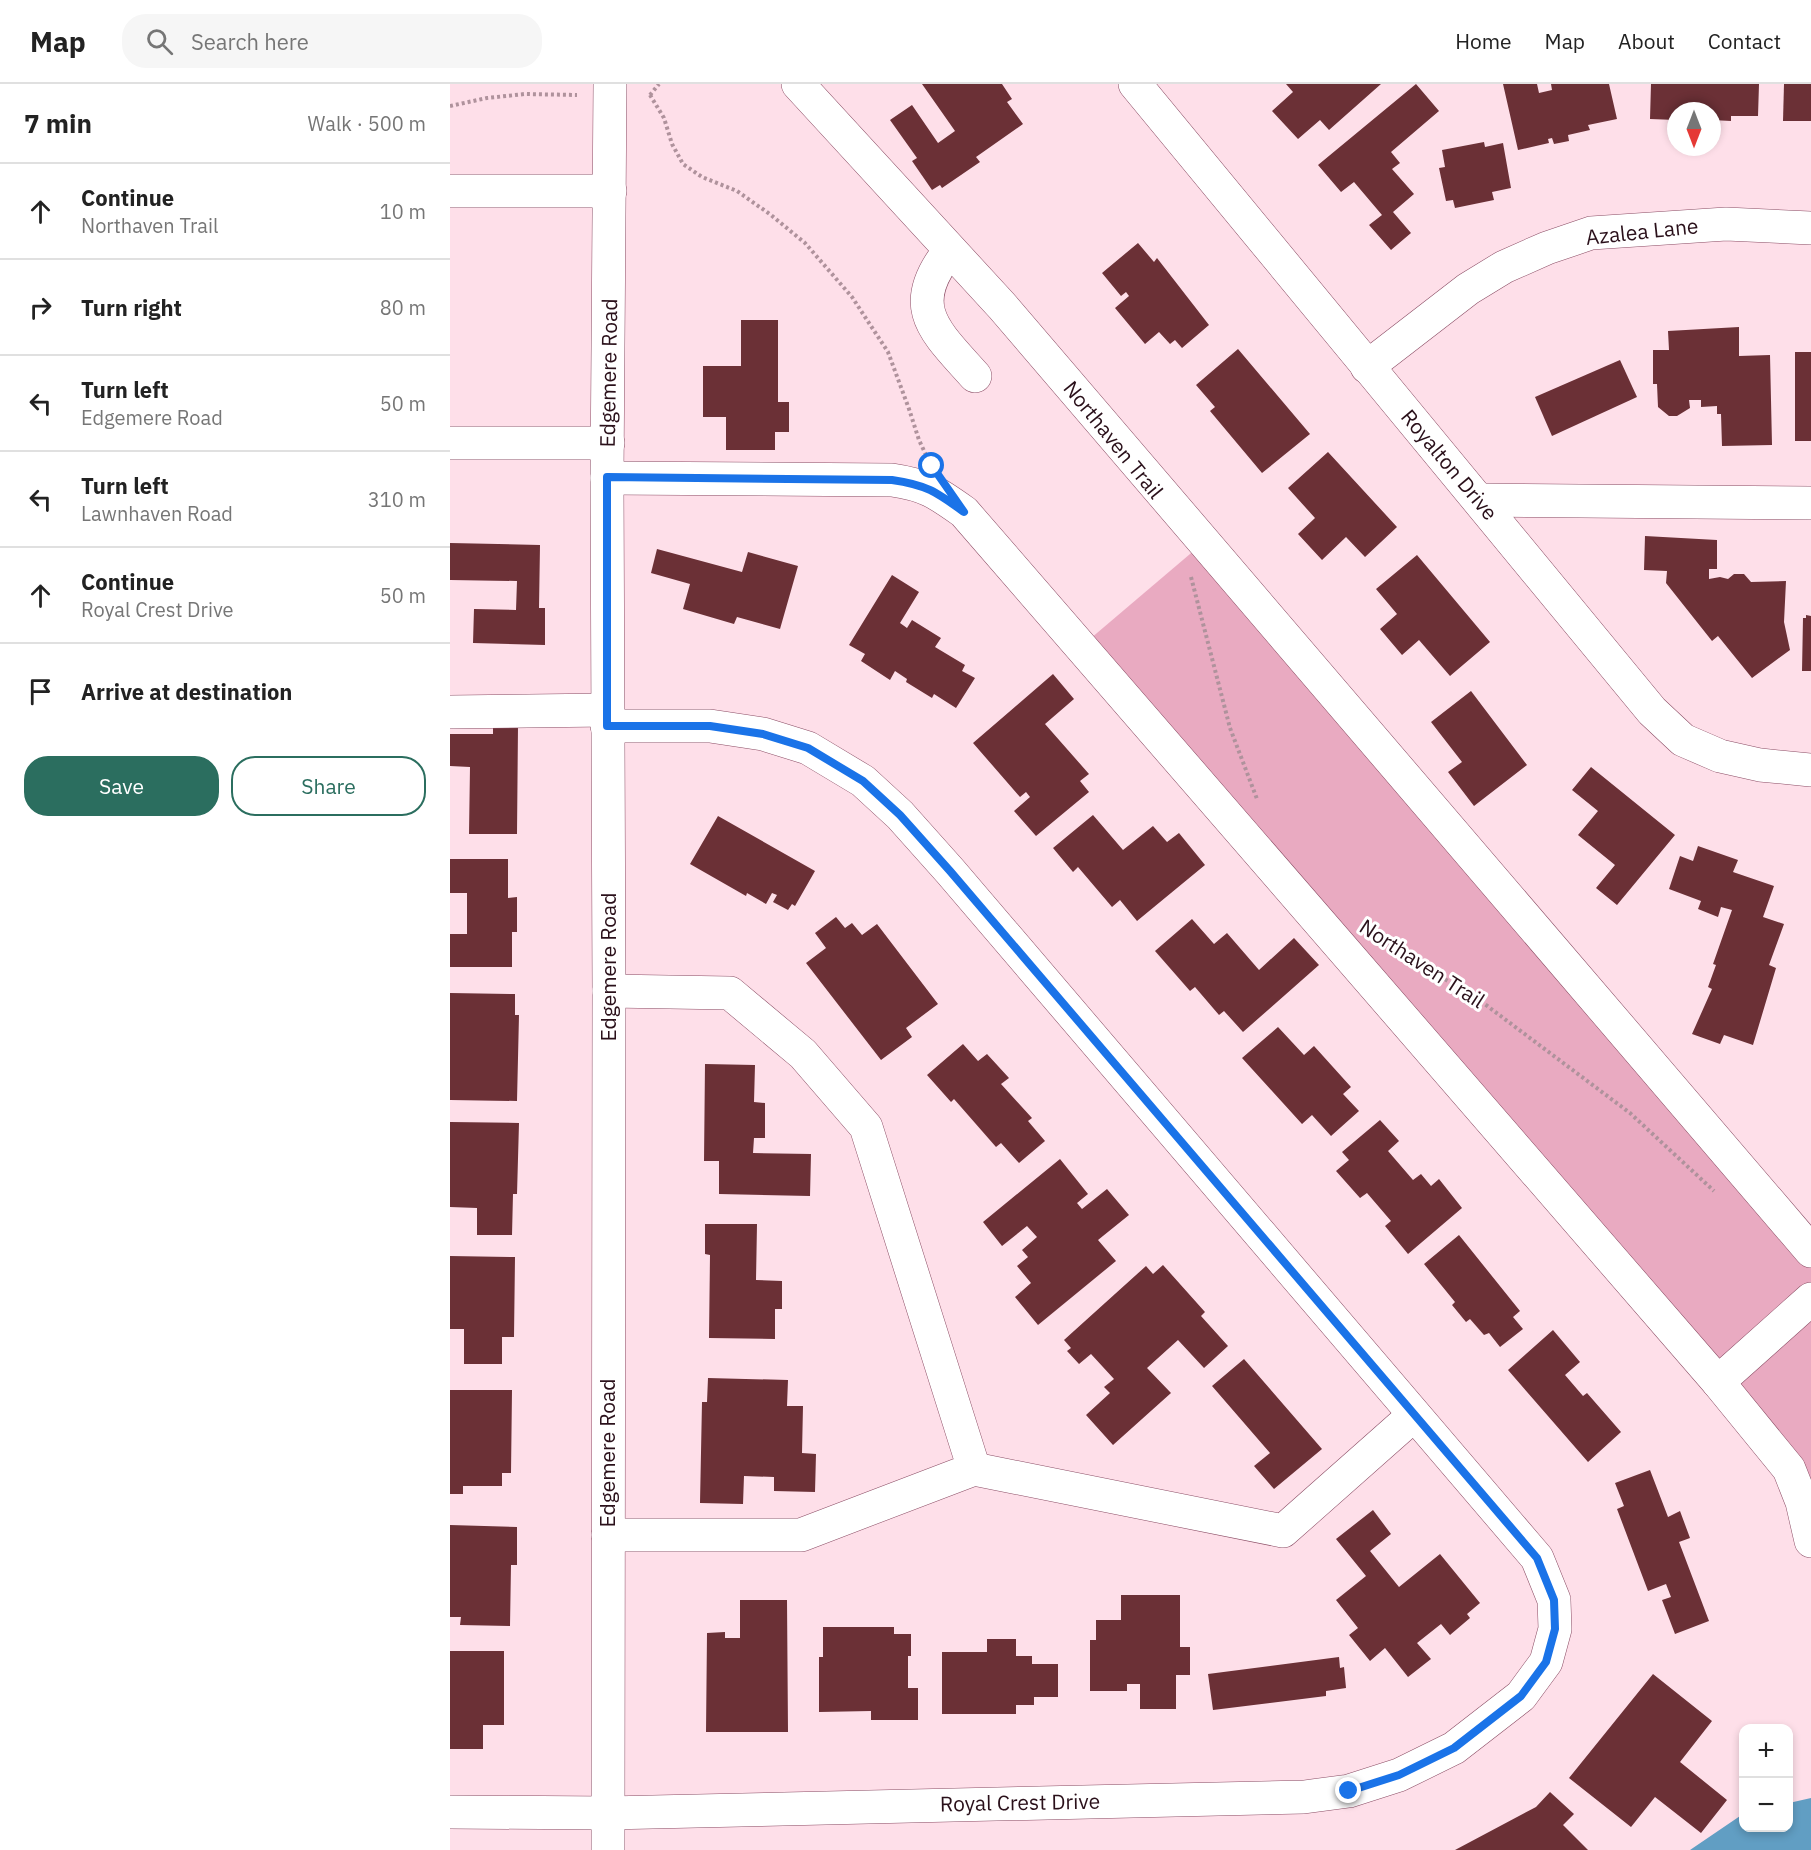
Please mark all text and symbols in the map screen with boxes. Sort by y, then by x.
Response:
search box [122,14,542,68]
text: Map [30,23,86,60]
icon: search [143,25,176,58]
text: Search here [191,27,309,56]
text: Home [1455,27,1512,55]
text: Map [1545,27,1585,55]
text: About [1618,27,1675,55]
text: Contact [1708,27,1781,55]
north arrow [1667,102,1721,156]
text: 7 min [24,106,92,140]
text: Walk · 500 m [308,110,426,137]
text: Continue [81,183,174,212]
icon: ahead [24,195,57,228]
text: 10 m [380,198,426,225]
street label: Azalea Lane [1584,211,1700,251]
text: Northaven Trail [81,212,218,239]
icon: right [24,291,57,324]
text: Turn right [81,293,182,322]
text: 80 m [380,294,426,321]
street label: Edgemere Road [593,298,623,448]
text: Turn left [81,375,169,404]
street label: Northaven Trail [1058,375,1170,504]
icon: left [24,387,57,420]
text: 50 m [380,390,426,417]
street label: Royalton Drive [1395,403,1504,526]
text: Edgemere Road [81,404,223,431]
route start [918,452,944,478]
text: Turn left [81,471,169,500]
icon: left [24,483,57,516]
text: 310 m [368,486,426,513]
text: Lawnhaven Road [81,500,233,527]
text: Continue [81,567,174,596]
icon: ahead [24,579,57,612]
text: 50 m [380,582,426,609]
text: Royal Crest Drive [81,596,234,623]
icon: arrive [24,675,57,708]
text: Arrive at destination [81,677,292,706]
button: Save [24,756,219,816]
button: Share [231,756,426,816]
street label: Edgemere Road [594,893,622,1041]
street label: Northaven Trail [1354,912,1491,1014]
street label: Edgemere Road [593,1379,621,1527]
map controls [1739,1724,1793,1832]
button: + [1739,1724,1793,1778]
route end [1335,1777,1361,1803]
button: − [1739,1778,1793,1832]
street label: Royal Crest Drive [940,1787,1100,1817]

